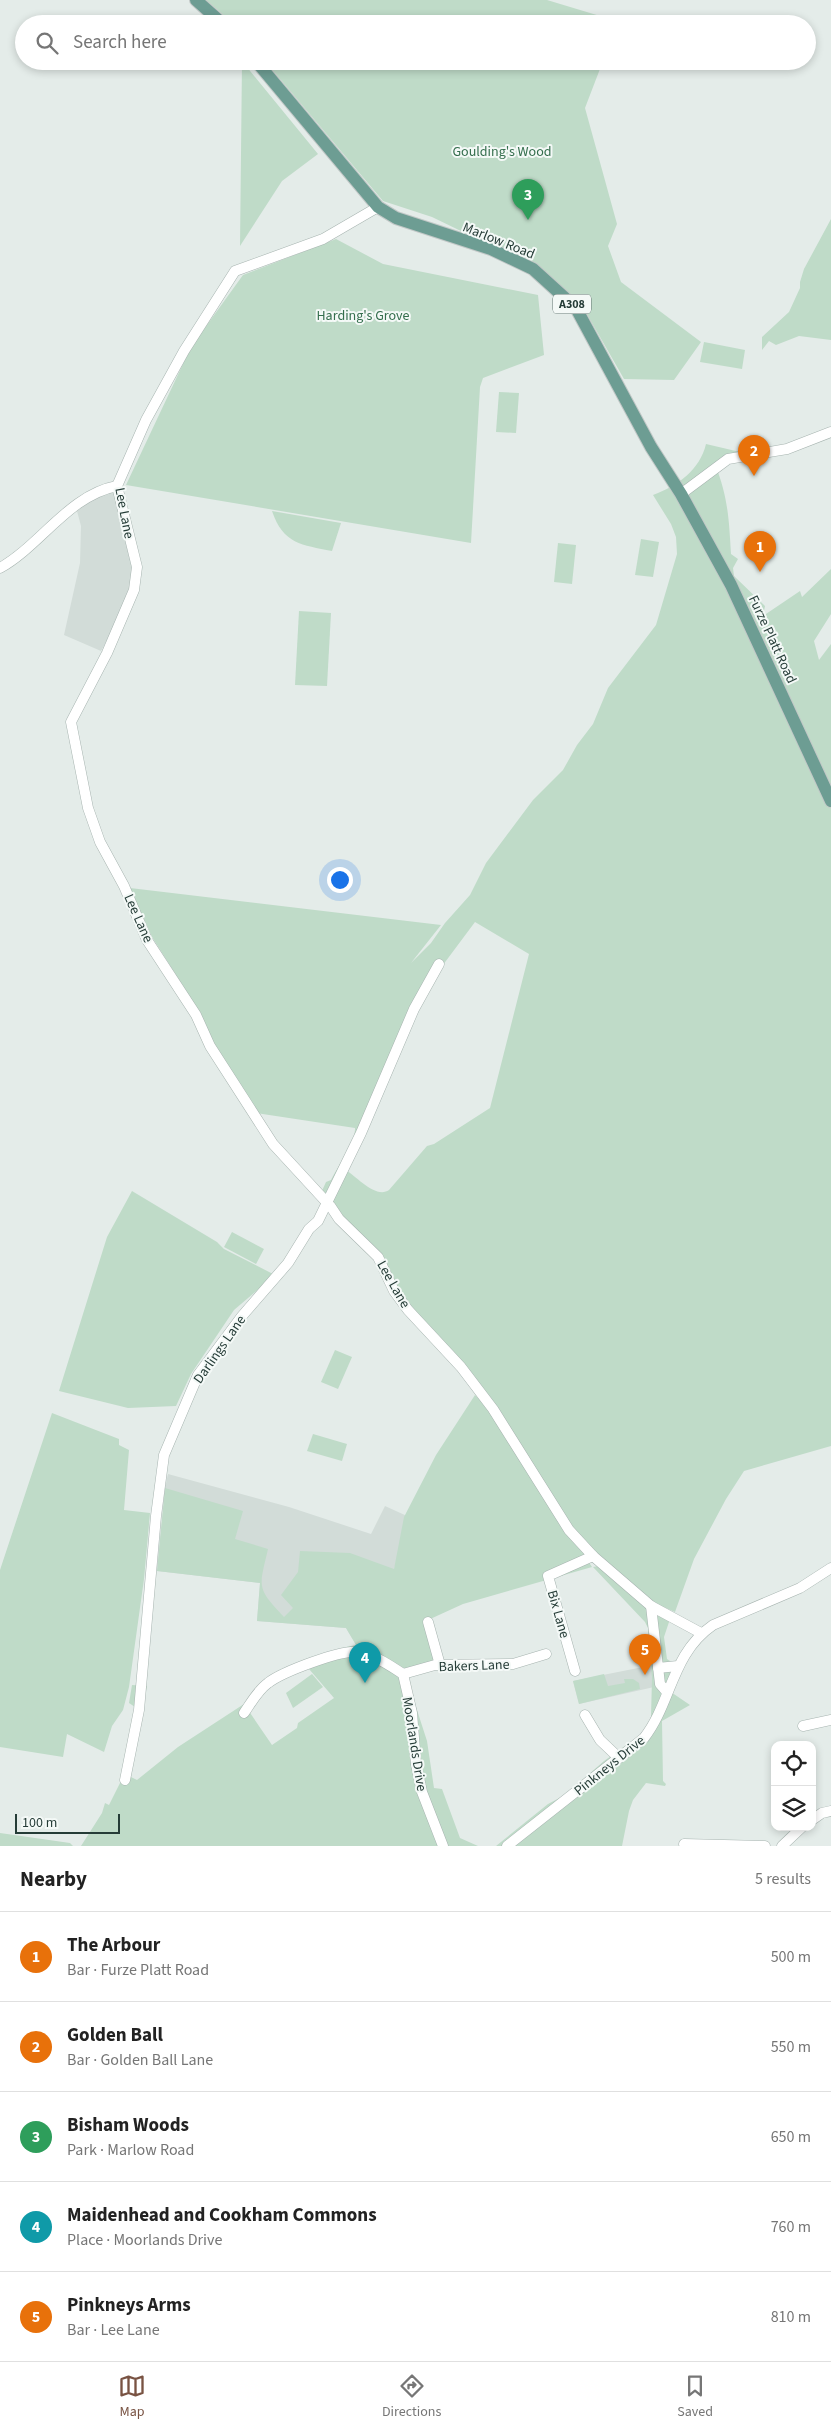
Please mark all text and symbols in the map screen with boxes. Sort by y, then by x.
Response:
search box [15,15,816,70]
icon: search [33,29,61,57]
text: Search here [73,29,167,56]
park label: Goulding's Wood [452,142,552,162]
pin: 3 [512,179,544,220]
street label: Marlow Road [460,217,538,264]
road number: A308 [553,294,591,314]
park label: Harding's Grove [316,306,410,326]
pin: 2 [738,435,770,476]
street label: Lee Lane [109,486,139,541]
pin: 1 [744,531,776,572]
street label: Furze Platt Road [743,592,801,687]
your location [327,867,353,893]
street label: Lee Lane [118,891,158,946]
street label: Lee Lane [372,1257,415,1312]
street label: Darlings Lane [189,1311,251,1388]
street label: Bix Lane [542,1588,574,1641]
pin: 5 [629,1634,661,1675]
pin: 4 [349,1642,381,1683]
street label: Bakers Lane [438,1655,510,1677]
street label: Moorlands Drive [397,1696,431,1793]
street label: Pinkneys Drive [570,1731,649,1801]
map controls [771,1741,816,1831]
button: locate [771,1741,816,1786]
button: layers [771,1786,816,1831]
scale bar [15,1811,120,1834]
text: 100 m [22,1813,57,1833]
text: Nearby [20,1864,87,1894]
text: 5 results [755,1868,811,1890]
text: The Arbour [67,1932,160,1959]
text: 1 [32,1946,40,1968]
text: 500 m [771,1946,811,1968]
text: Bar · Furze Platt Road [67,1959,209,1981]
text: Golden Ball [67,2022,163,2049]
text: 2 [32,2036,40,2058]
text: 550 m [771,2036,811,2058]
text: Bar · Golden Ball Lane [67,2049,213,2071]
text: Bisham Woods [67,2112,189,2139]
text: 3 [32,2126,40,2148]
text: 650 m [771,2126,811,2148]
text: Park · Marlow Road [67,2139,194,2161]
text: Maidenhead and Cookham Commons [67,2202,377,2229]
text: 4 [32,2216,40,2238]
text: 760 m [771,2216,811,2238]
text: Place · Moorlands Drive [67,2229,222,2251]
text: Pinkneys Arms [67,2292,191,2319]
text: 5 [32,2306,40,2328]
text: 810 m [771,2306,811,2328]
text: Bar · Lee Lane [67,2319,160,2341]
tab: Map [118,2372,146,2422]
tab: Directions [382,2372,441,2422]
tab: Saved [677,2372,713,2422]

